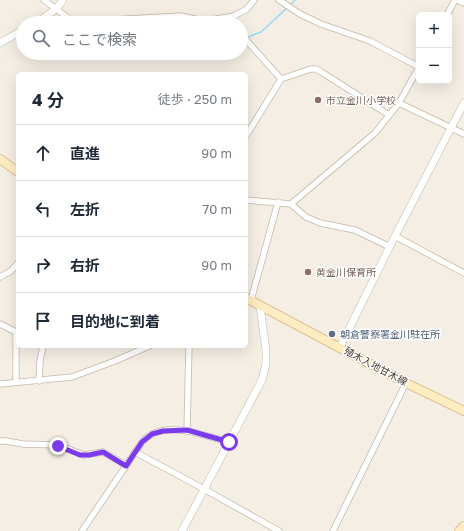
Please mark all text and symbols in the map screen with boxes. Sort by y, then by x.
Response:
map controls [416,12,452,84]
button: + [416,12,452,48]
search box [16,16,248,60]
icon: search [30,27,52,49]
text: ここで検索 [62,30,137,48]
button: − [416,48,452,84]
text: 4 分 [32,89,64,110]
text: 徒歩 · 250 m [158,91,232,107]
place label: 市立金川小学校 [326,94,396,106]
marker: 市立金川小学校 [313,95,323,105]
icon: ahead [32,142,54,164]
text: 直進 [70,144,100,162]
text: 90 m [201,145,232,161]
icon: left [32,198,54,220]
text: 左折 [70,200,100,218]
text: 70 m [202,201,232,217]
icon: right [32,254,54,276]
text: 右折 [70,256,100,274]
text: 90 m [201,257,232,273]
place label: 黄金川保育所 [316,266,376,278]
marker: 黄金川保育所 [303,267,313,277]
icon: arrive [32,310,54,332]
text: 目的地に到着 [70,312,160,330]
place label: 朝倉警察署金川駐在所 [340,328,440,340]
marker: 朝倉警察署金川駐在所 [327,329,337,339]
street label: 殖木入地甘木線 [342,344,410,388]
route start [220,433,238,451]
route end [49,437,67,455]

